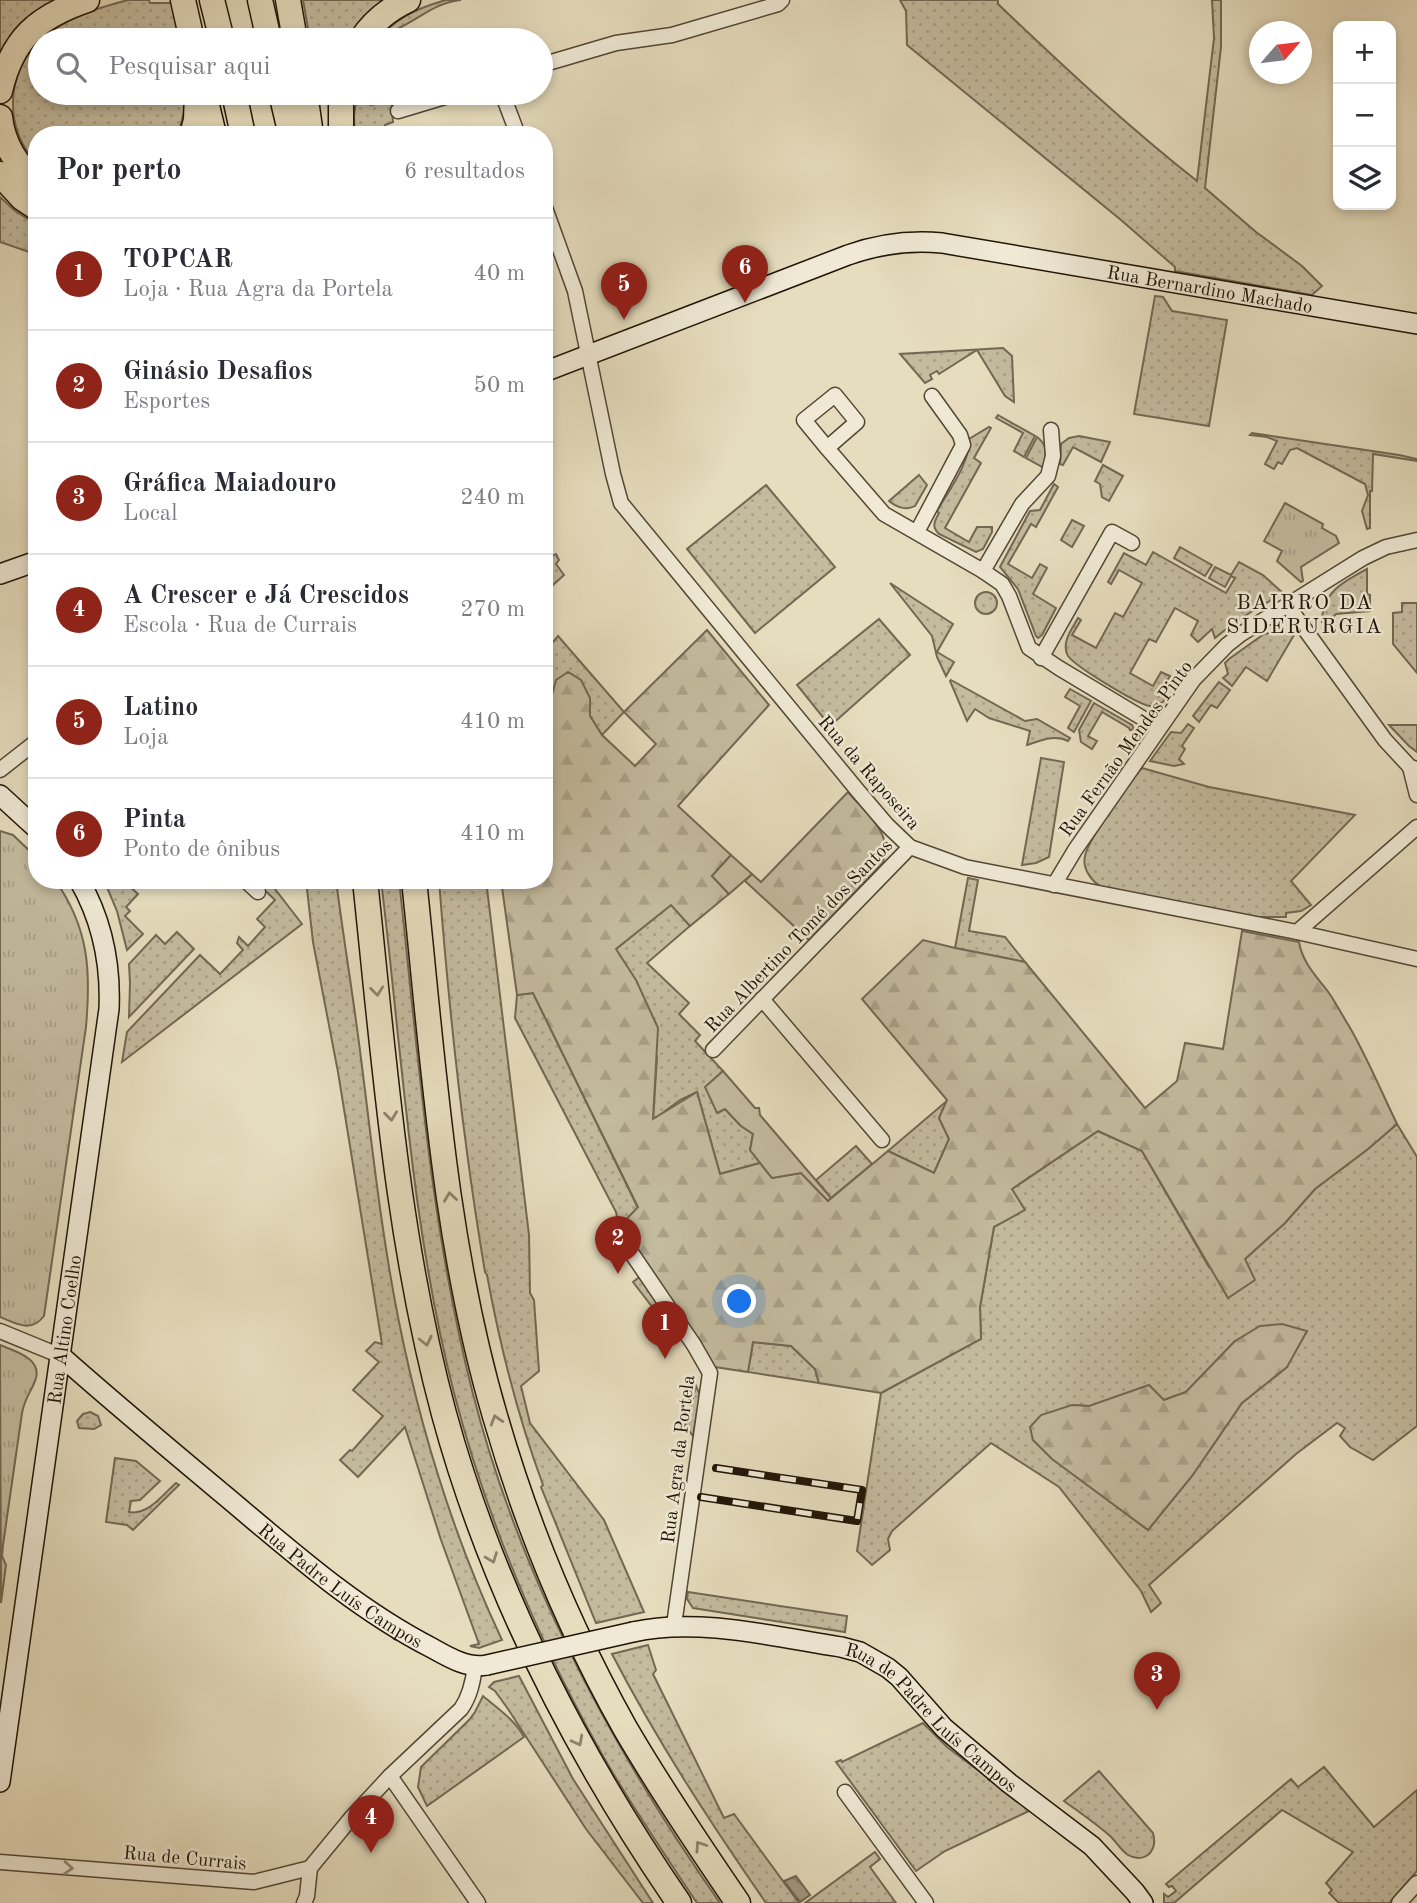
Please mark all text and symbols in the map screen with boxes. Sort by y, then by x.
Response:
north arrow [1249,21,1312,84]
map controls [1333,21,1396,210]
button: + [1333,21,1396,84]
search box [28,28,553,105]
icon: search [52,48,90,86]
text: Pesquisar aqui [108,54,270,80]
button: − [1333,84,1396,147]
button: layers [1333,147,1396,210]
text: Por perto [56,156,182,186]
text: 6 resultados [404,160,525,183]
pin: 6 [722,245,768,303]
text: TOPCAR [123,247,233,273]
text: 1 [72,262,86,285]
text: 40 m [474,262,525,285]
pin: 5 [601,262,647,320]
street label: Rua Bernardino Machado [1105,264,1314,318]
text: Loja · Rua Agra da Portela [123,278,393,301]
text: Ginásio Desafios [123,359,312,385]
text: 2 [72,374,86,397]
text: 50 m [474,374,525,397]
text: Esportes [123,390,210,413]
text: Gráfica Maiadouro [123,471,337,497]
text: 3 [72,486,86,509]
text: 240 m [460,486,525,509]
text: Local [123,502,177,525]
text: A Crescer e Já Crescidos [123,583,409,609]
district label: BAIRRO DA SIDERURGIA [1226,593,1384,638]
text: 4 [72,598,86,621]
text: 270 m [460,598,525,621]
text: Escola · Rua de Currais [123,614,357,637]
street label: Rua Fernão Mendes Pinto [1057,658,1197,841]
text: Latino [123,695,198,721]
text: 5 [72,710,86,733]
text: 410 m [460,710,525,733]
street label: Rua da Raposeira [813,713,923,835]
text: Loja [123,726,169,749]
text: Pinta [123,807,186,833]
text: 6 [72,822,86,845]
text: 410 m [460,822,525,845]
street label: Rua Albertino Tomé dos Santos [702,836,897,1037]
text: Ponto de ônibus [123,838,280,861]
one-way arrow [369,986,384,997]
one-way arrow [383,1111,398,1122]
one-way arrow [443,1191,458,1203]
pin: 2 [595,1216,641,1274]
street label: Rua Altino Coelho [46,1254,86,1406]
your location [722,1284,756,1318]
pin: 1 [642,1301,688,1359]
one-way arrow [418,1335,433,1347]
street label: Rua Agra da Portela [660,1373,699,1545]
one-way arrow [490,1414,504,1426]
street label: Rua Padre Luís Campos [254,1521,425,1653]
one-way arrow [483,1552,497,1564]
street label: Rua de Padre Luís Campos [843,1642,1020,1797]
pin: 3 [1134,1652,1180,1710]
one-way arrow [570,1734,583,1746]
pin: 4 [348,1795,394,1853]
one-way arrow [695,1841,708,1854]
street label: Rua de Currais [122,1845,247,1874]
one-way arrow [63,1860,74,1875]

